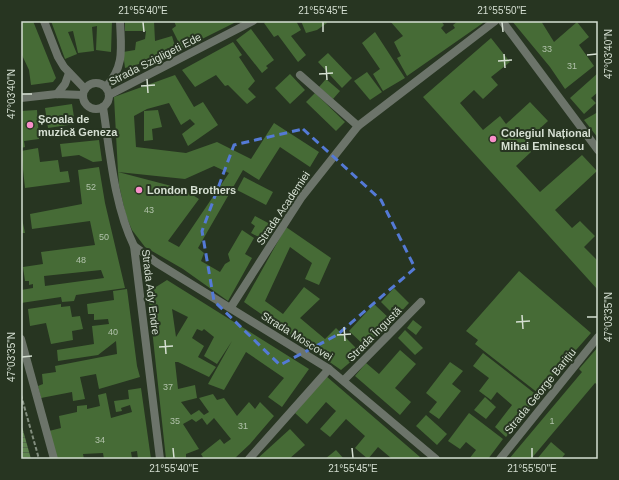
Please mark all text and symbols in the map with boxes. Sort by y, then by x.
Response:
text: 21°55'40"E [118,5,168,16]
text: 21°55'45"E [298,5,348,16]
text: 21°55'50"E [477,5,527,16]
text: 47°03'40"N [603,29,614,79]
street label: Strada Szigligeti Ede [107,30,203,88]
house number: 33 [542,44,552,54]
house number: 31 [567,61,577,71]
text: 47°03'40"N [6,69,17,119]
place label: Școala de muzică Geneza [38,113,118,138]
marker: Școala de muzică Geneza [25,120,35,130]
place label: Colegiul Național Mihai Eminescu [501,127,591,152]
marker: Colegiul Național Mihai Eminescu [488,134,498,144]
street label: Strada Academiei [254,169,312,247]
house number: 52 [86,182,96,192]
place label: London Brothers [147,184,236,196]
marker: London Brothers [134,185,144,195]
house number: 43 [144,205,154,215]
house number: 50 [99,232,109,242]
street label: Strada Ady Endre [140,248,162,336]
house number: 48 [76,255,86,265]
text: 47°03'35"N [603,292,614,342]
street label: Strada Îngustă [344,304,404,364]
street label: Strada Moscovei [259,309,335,363]
house number: 40 [108,327,118,337]
text: 47°03'35"N [6,332,17,382]
street label: Strada George Barițiu [502,346,578,436]
house number: 37 [163,382,173,392]
house number: 35 [170,416,180,426]
house number: 1 [549,416,555,426]
house number: 31 [238,421,248,431]
house number: 34 [95,435,105,445]
text: 21°55'40"E [149,463,199,474]
text: 21°55'45"E [328,463,378,474]
text: 21°55'50"E [507,463,557,474]

